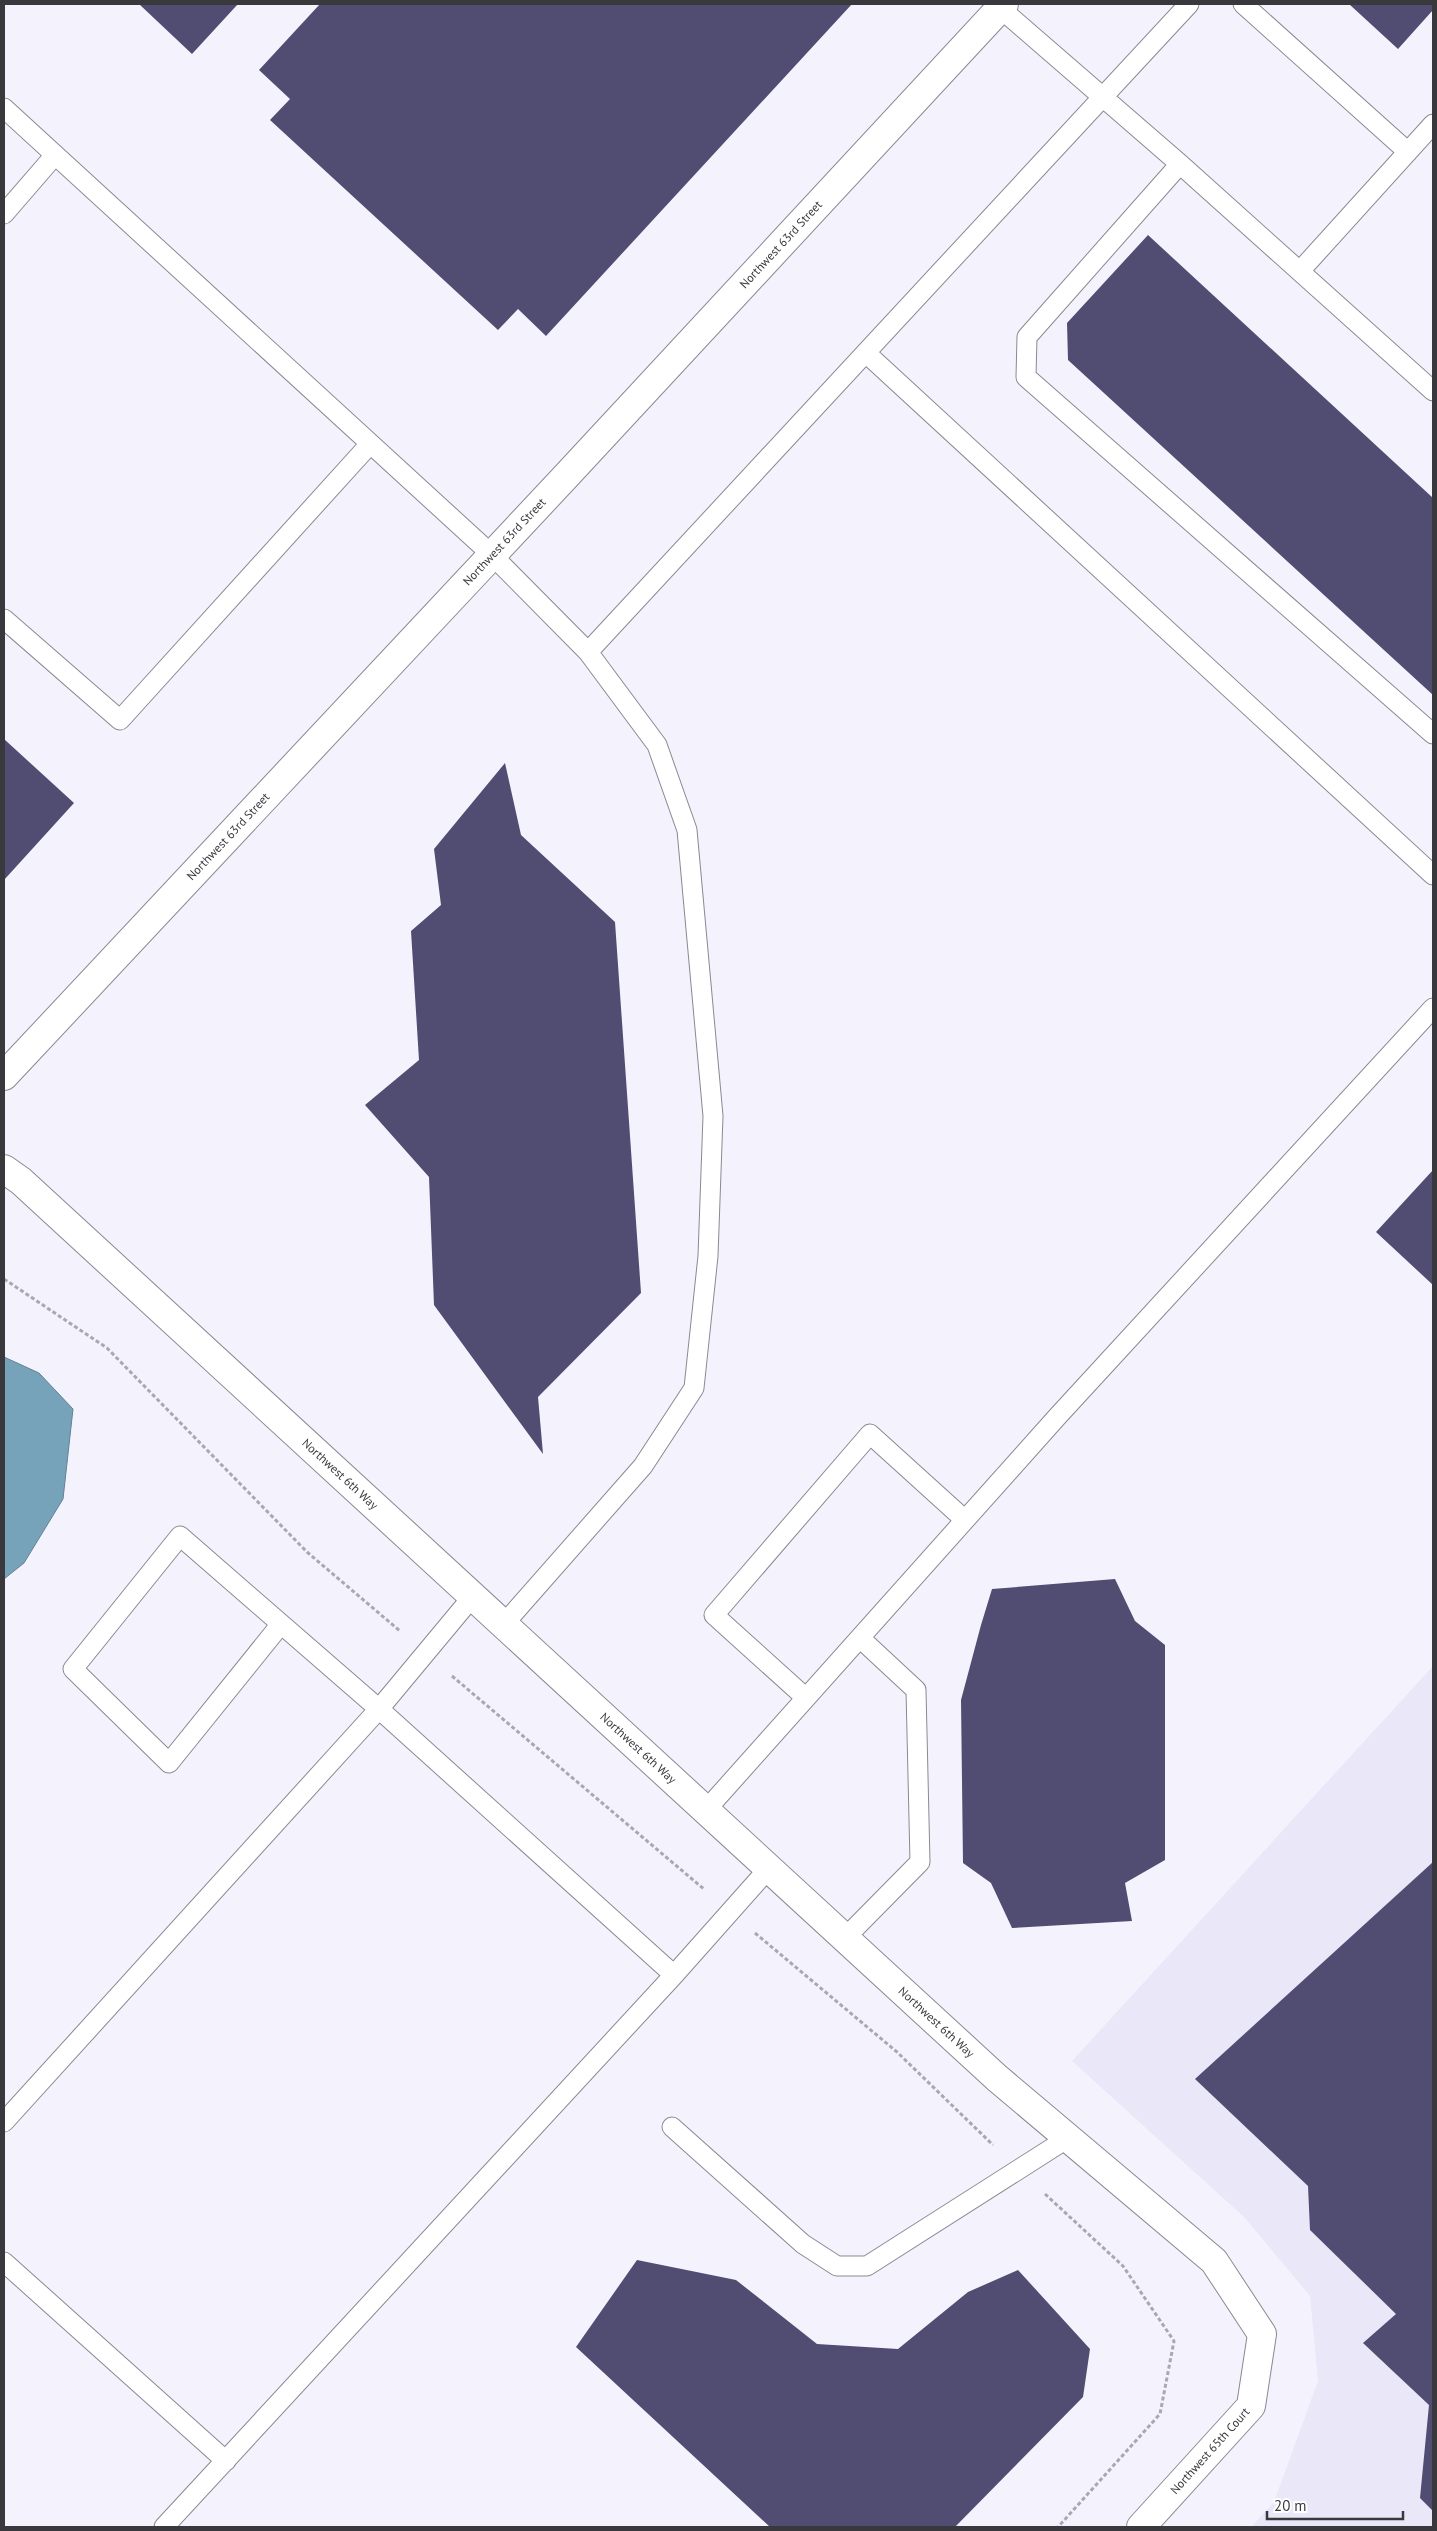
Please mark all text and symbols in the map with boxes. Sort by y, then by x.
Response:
street label: Northwest 63rd Street [736,197,825,291]
street label: Northwest 63rd Street [460,495,549,588]
street label: Northwest 63rd Street [183,789,272,883]
street label: Northwest 6th Way [299,1435,382,1513]
street label: Northwest 6th Way [597,1709,680,1787]
street label: Northwest 6th Way [896,1983,978,2061]
street label: Northwest 65th Court [1167,2404,1252,2497]
scale bar [1267,2488,1403,2520]
text: 20 m [1274,2496,1307,2515]

